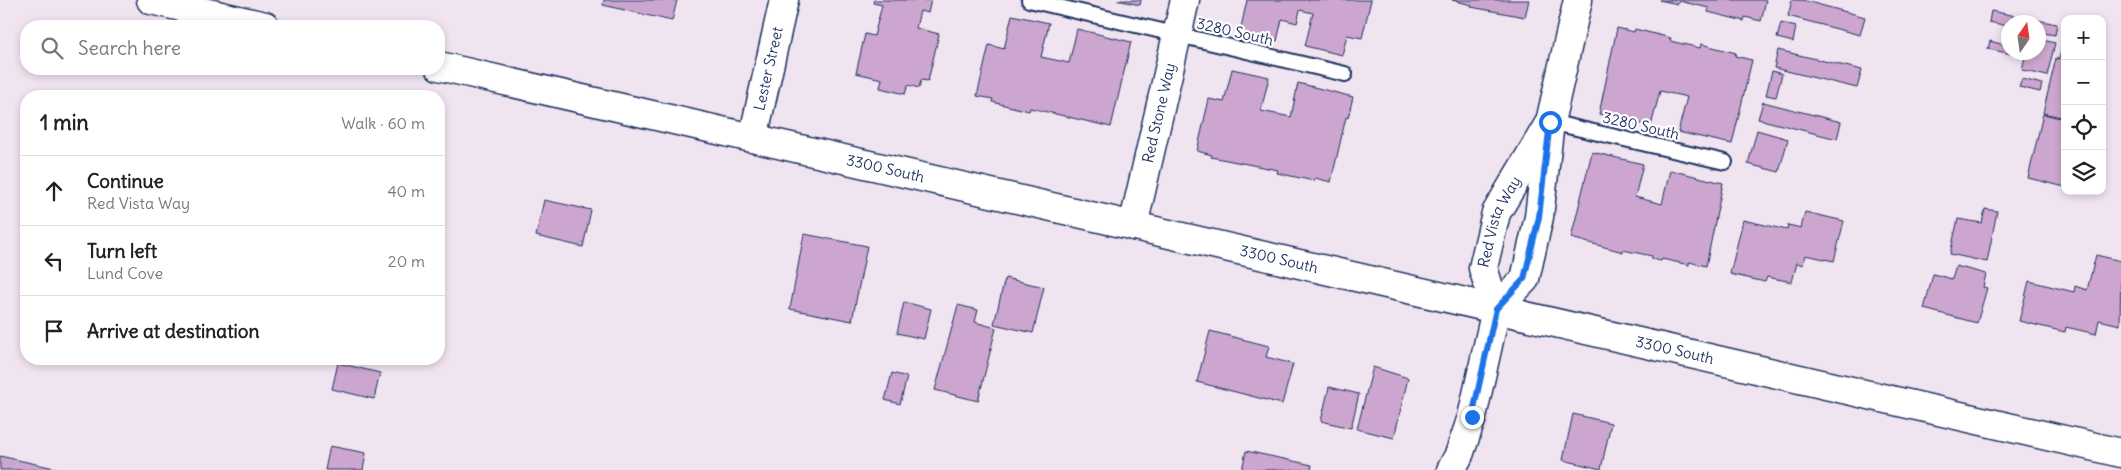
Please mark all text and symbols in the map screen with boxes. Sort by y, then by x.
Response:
street label: 3280 South [1195,13,1276,50]
north arrow [2001,15,2046,60]
map controls [2061,15,2106,195]
button: + [2061,15,2106,60]
search box [20,20,445,75]
street label: Lester Street [749,25,787,112]
icon: search [38,34,66,62]
text: Search here [78,36,181,60]
button: − [2061,60,2106,105]
street label: Red Stone Way [1138,61,1179,165]
button: locate [2061,105,2106,150]
street label: 3280 South [1601,107,1682,144]
text: 1 min [40,109,89,136]
route start [1539,111,1562,134]
text: Walk · 60 m [341,113,425,133]
street label: 3300 South [845,150,927,186]
button: layers [2061,150,2106,195]
text: Continue [87,169,164,193]
street label: Red Vista Way [1473,173,1525,269]
icon: ahead [40,177,68,205]
text: 40 m [387,181,425,201]
text: Red Vista Way [87,193,190,213]
text: Turn left [87,239,157,263]
street label: 3300 South [1238,241,1320,277]
icon: left [40,247,68,275]
text: 20 m [388,251,425,271]
text: Lund Cove [87,263,163,283]
icon: arrive [40,317,68,345]
text: Arrive at destination [87,319,260,343]
street label: 3300 South [1634,332,1716,368]
route end [1461,406,1484,429]

